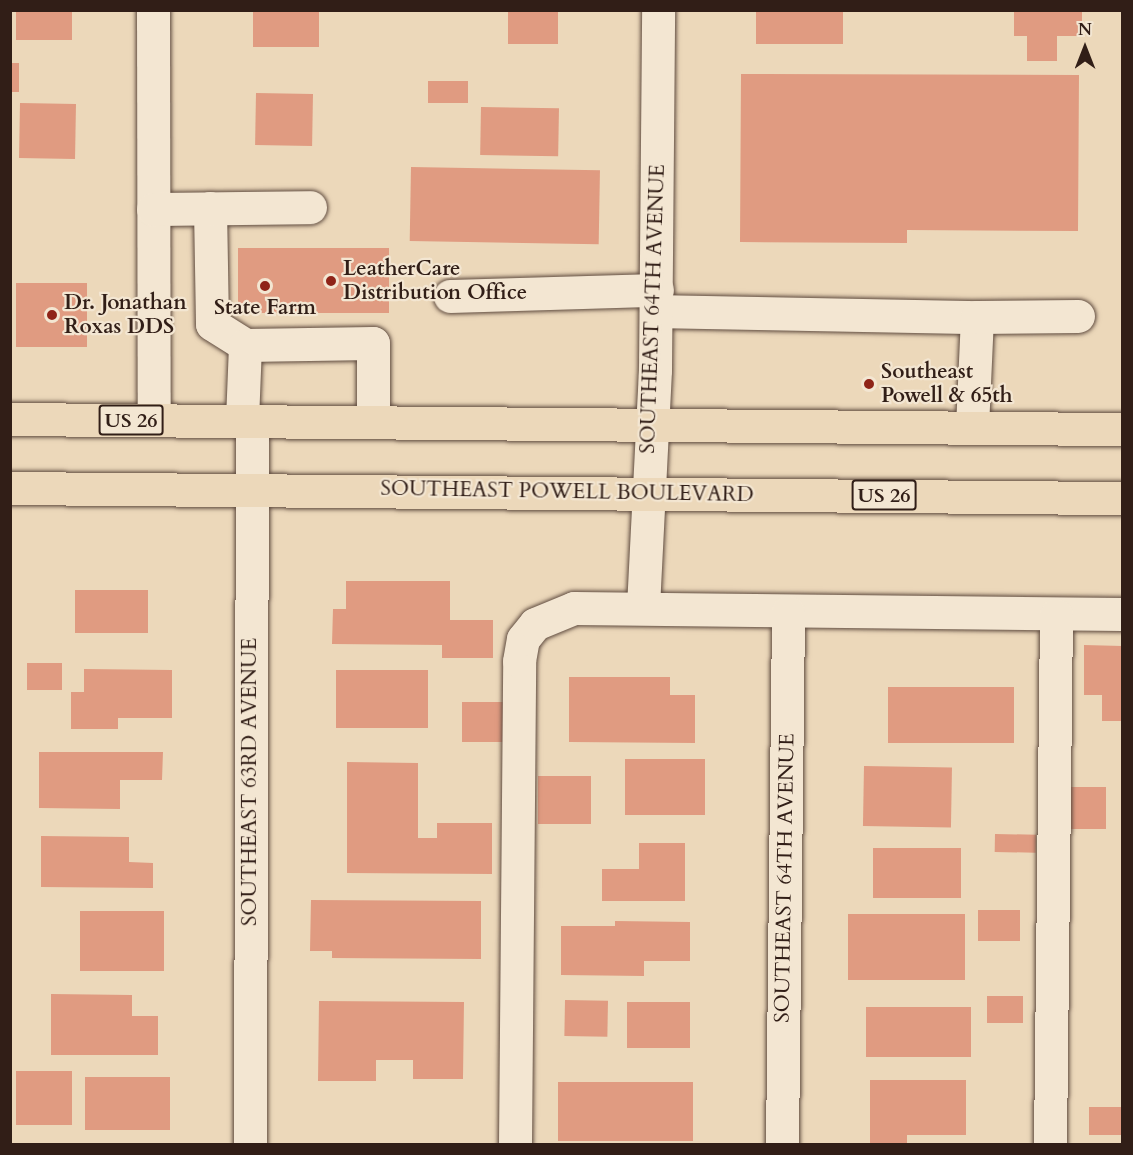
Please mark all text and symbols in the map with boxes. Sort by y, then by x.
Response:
north arrow [1055,18,1115,78]
text: N [1078,19,1092,41]
street label: SOUTHEAST 64TH AVENUE [635,164,671,454]
place label: LeatherCare Distribution Office [343,256,527,306]
marker: LeatherCare Distribution Office [324,274,338,288]
marker: State Farm [258,279,272,293]
place label: Dr. Jonathan Roxas DDS [64,290,187,340]
place label: State Farm [214,295,316,321]
marker: Dr. Jonathan Roxas DDS [45,308,59,322]
place label: Southeast Powell & 65th [881,359,1013,409]
marker: Southeast Powell & 65th [862,377,876,391]
road number: US 26 [98,403,164,437]
street label: SOUTHEAST POWELL BOULEVARD [380,476,754,508]
road number: US 26 [851,478,917,512]
street label: SOUTHEAST 63RD AVENUE [237,638,263,926]
street label: SOUTHEAST 64TH AVENUE [770,733,800,1023]

